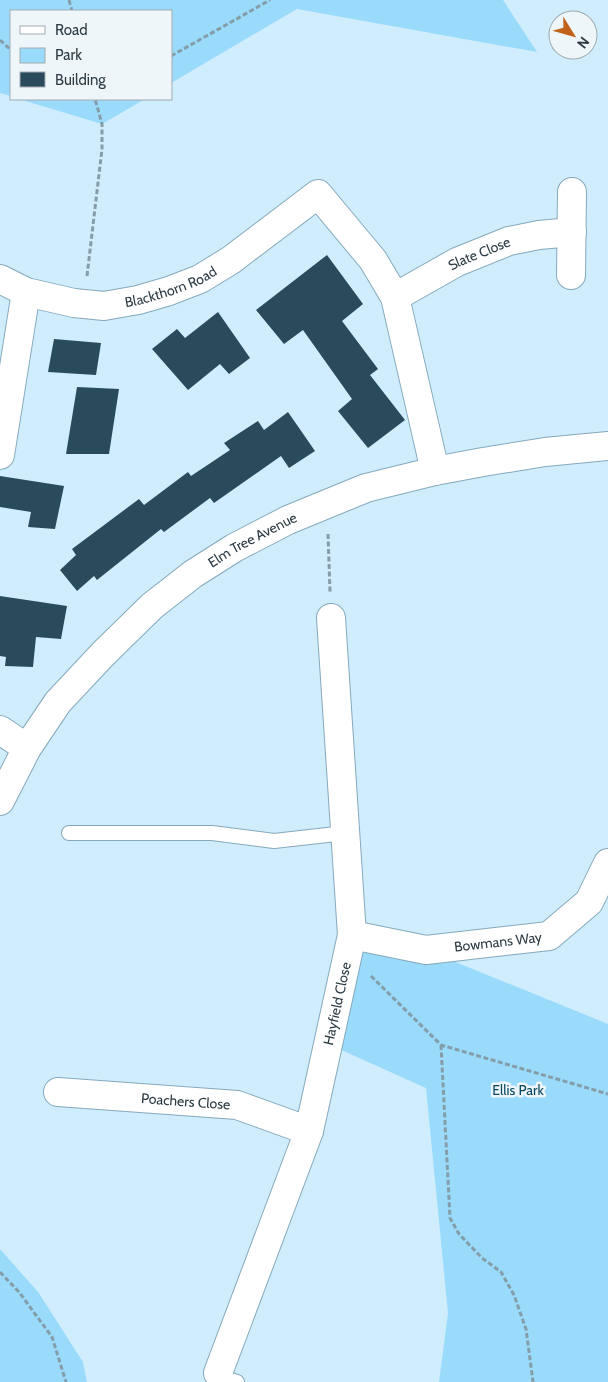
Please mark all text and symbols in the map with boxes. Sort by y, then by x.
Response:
legend [10,10,172,100]
north arrow [548,10,598,60]
text: Road [55,21,88,39]
text: N [573,33,594,52]
text: Park [55,46,82,64]
text: Building [55,71,106,89]
street label: Slate Close [445,232,513,274]
street label: Blackthorn Road [123,262,220,311]
street label: Elm Tree Avenue [204,508,299,571]
street label: Bowmans Way [453,928,543,956]
street label: Hayfield Close [319,960,355,1047]
park label: Ellis Park [492,1081,544,1099]
street label: Poachers Close [140,1089,231,1113]

